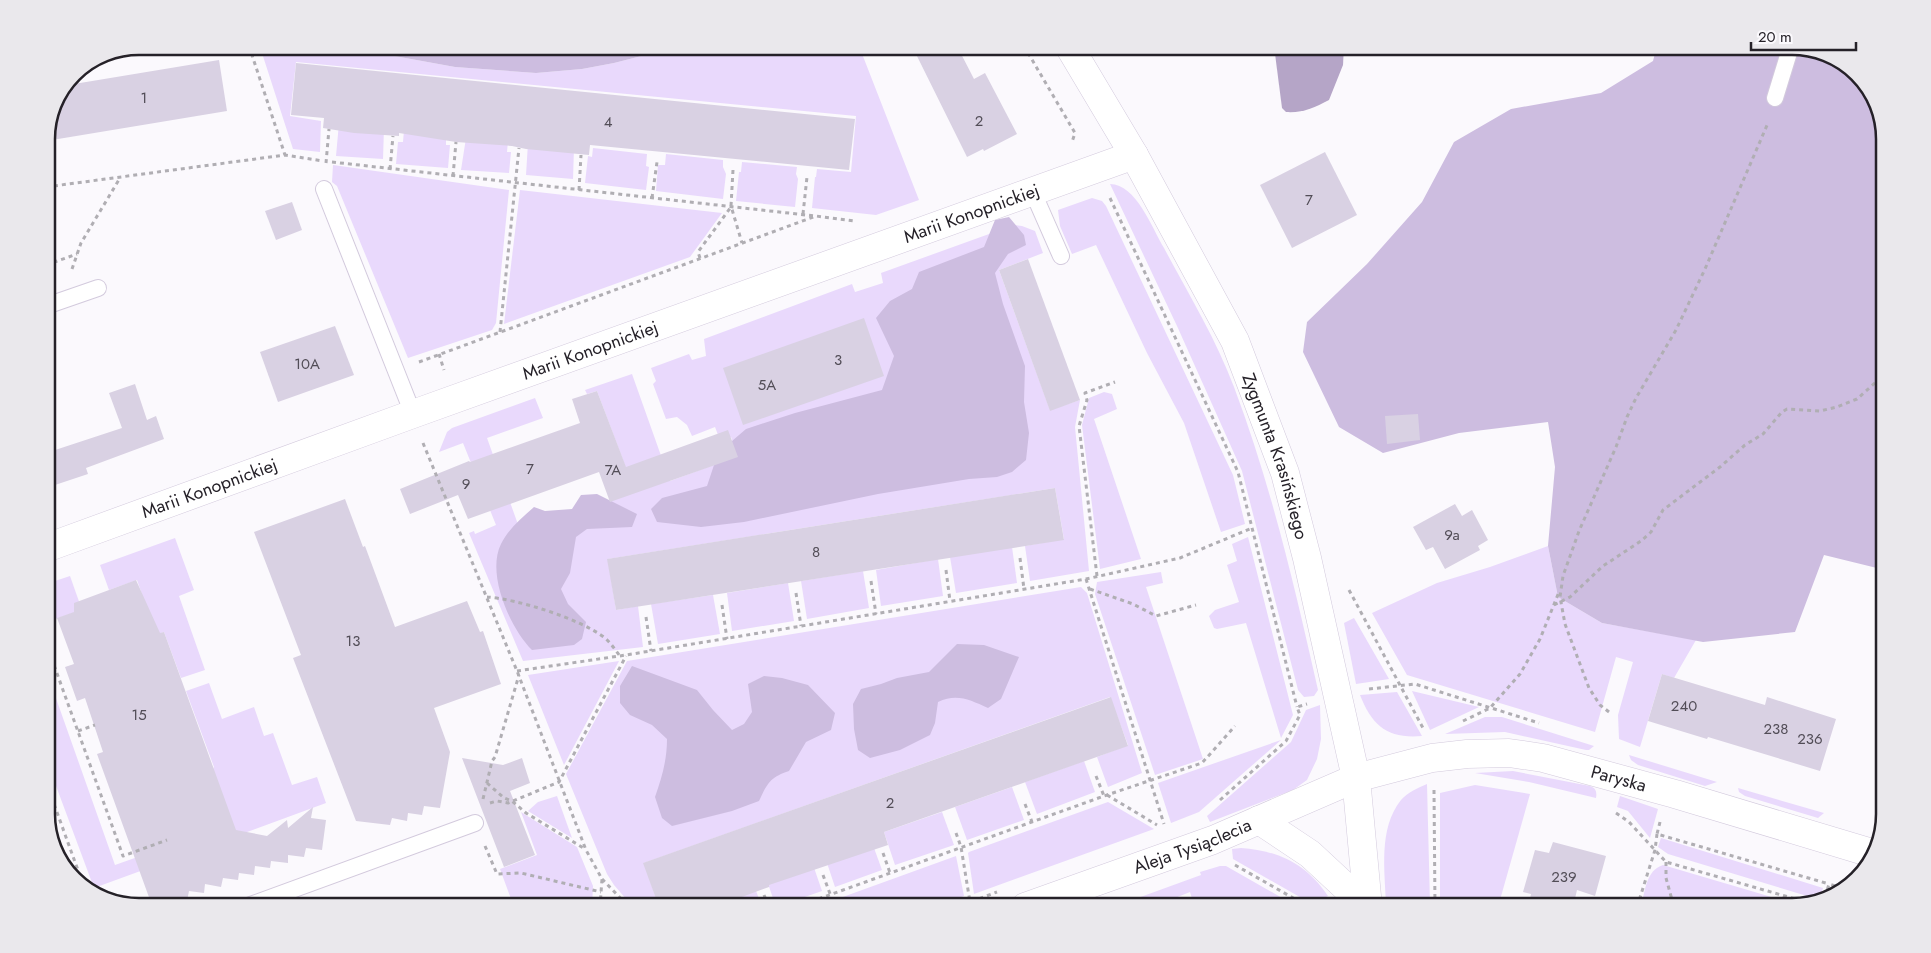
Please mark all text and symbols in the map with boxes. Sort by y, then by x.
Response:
scale bar [1751,20,1856,52]
text: 20 m [1758,26,1792,48]
house number: 1 [141,87,147,109]
house number: 2 [975,110,983,132]
house number: 4 [604,111,613,133]
street label: Marii Konopnickiej [900,177,1043,250]
house number: 7 [1305,189,1313,211]
street label: Marii Konopnickiej [519,314,662,387]
house number: 3 [834,349,842,371]
house number: 10A [294,353,320,375]
street label: Zygmunta Krasińskiego [1235,370,1315,542]
house number: 5A [758,374,776,396]
street label: Marii Konopnickiej [138,452,281,525]
house number: 7 [526,458,534,480]
house number: 7A [605,459,621,481]
house number: 9 [462,473,470,495]
house number: 9a [1444,524,1460,546]
house number: 8 [812,541,820,563]
house number: 13 [346,630,360,652]
house number: 240 [1671,695,1697,717]
house number: 15 [131,704,147,726]
house number: 238 [1764,718,1788,740]
house number: 236 [1797,728,1823,750]
street label: Paryska [1588,759,1649,799]
house number: 2 [886,792,894,814]
street label: Aleja Tysiąclecia [1130,812,1255,880]
house number: 239 [1551,866,1577,888]

